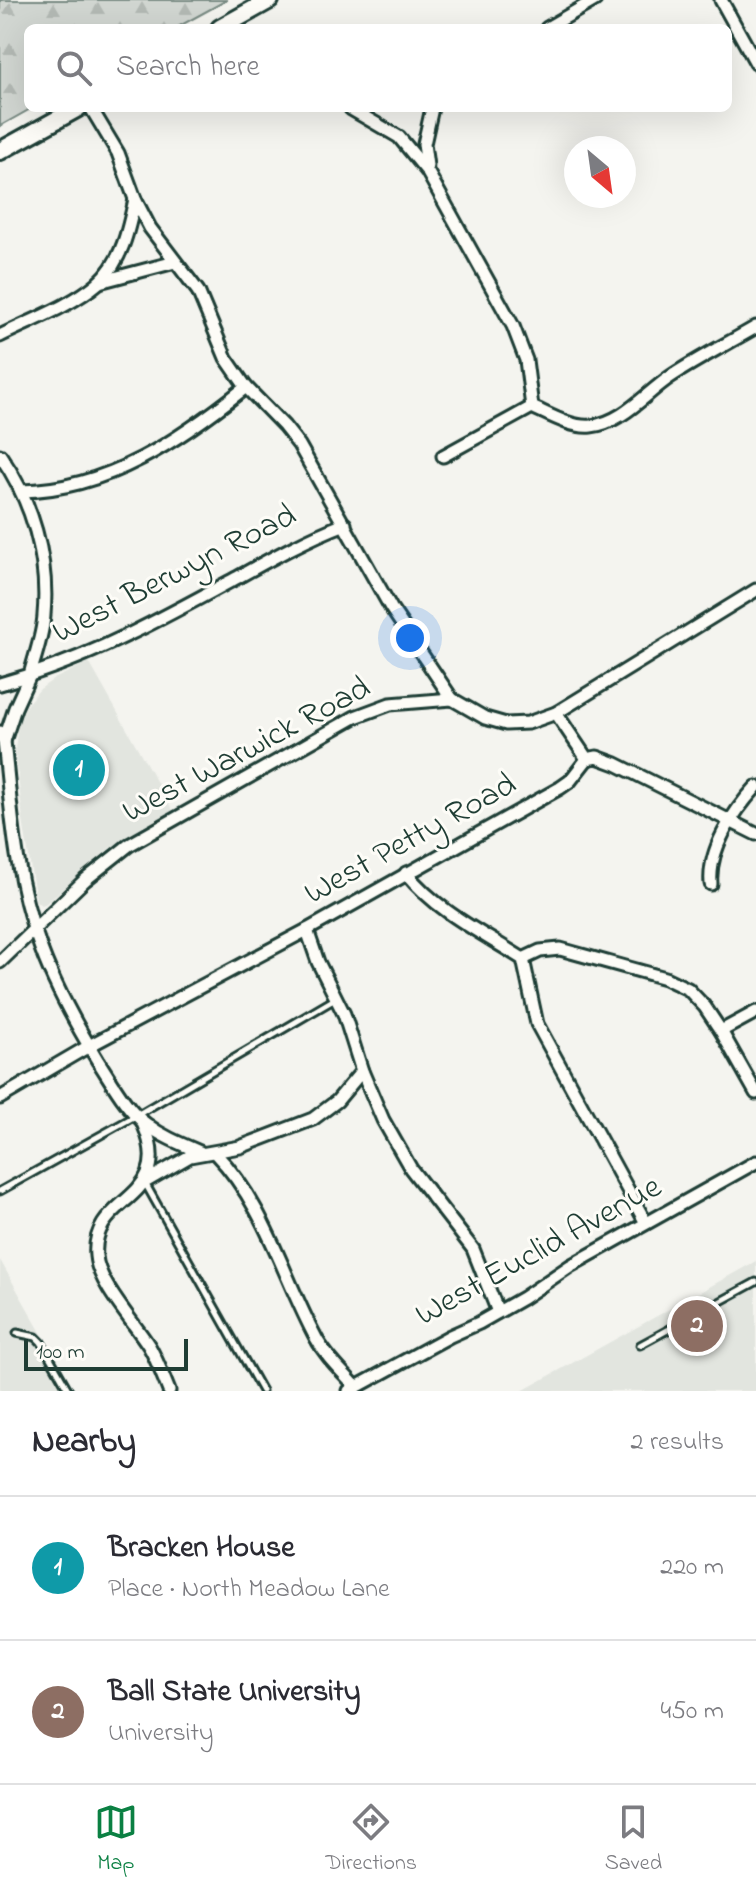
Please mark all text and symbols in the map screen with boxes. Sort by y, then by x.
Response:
search box [24,24,732,112]
icon: search [52,46,96,90]
text: Search here [116,46,260,90]
north arrow [564,136,636,208]
street label: West Berwyn Road [44,492,306,658]
your location [390,618,430,658]
street label: West Warwick Road [114,664,380,838]
pin: 1 [53,740,105,800]
street label: West Petty Road [296,761,526,919]
street label: West Euclid Avenue [407,1163,672,1341]
pin: 2 [671,1296,723,1356]
scale bar [24,1335,188,1371]
text: 100 m [36,1337,85,1369]
text: Nearby [32,1418,136,1468]
text: 2 results [631,1424,724,1462]
text: Bracken House [108,1527,295,1571]
text: 1 [54,1549,62,1587]
text: 220 m [660,1549,724,1587]
text: Place · North Meadow Lane [108,1571,390,1609]
text: Ball State University [108,1671,360,1715]
text: 2 [52,1693,64,1731]
text: 450 m [661,1693,724,1731]
text: University [108,1715,214,1753]
tab: Map [94,1800,138,1880]
tab: Directions [326,1800,417,1880]
tab: Saved [605,1800,662,1880]

